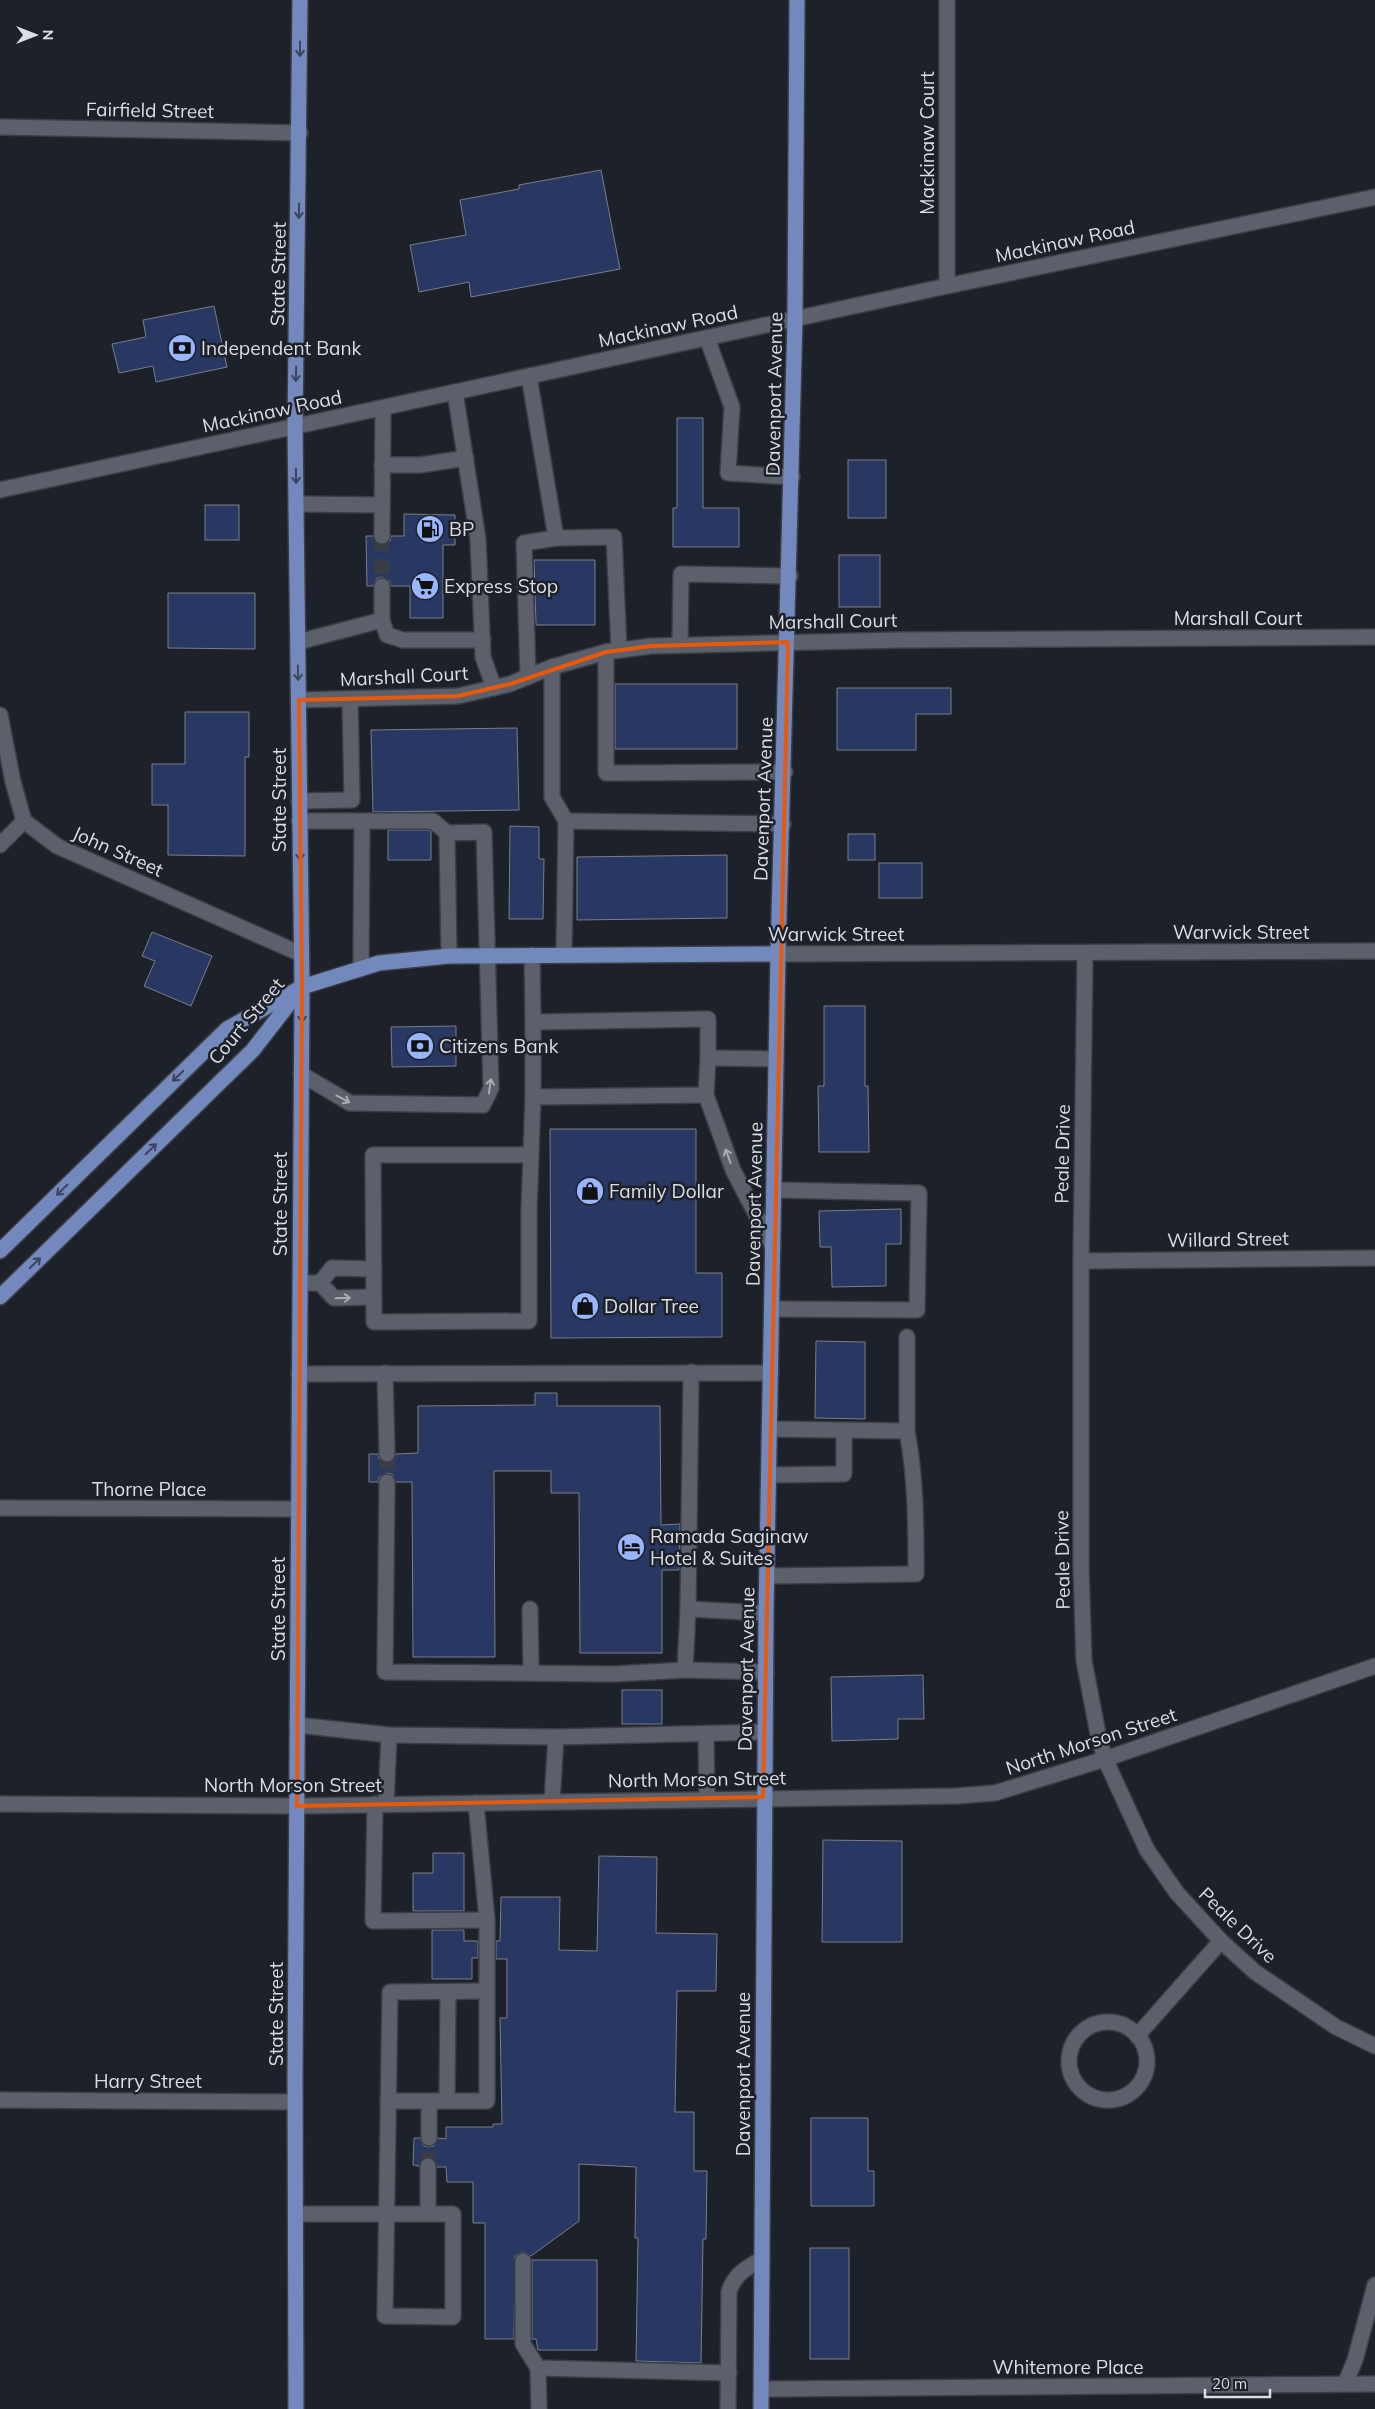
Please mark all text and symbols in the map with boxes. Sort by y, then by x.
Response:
north arrow [10,10,60,60]
text: N [39,30,57,40]
one-way arrow [295,40,305,56]
street label: Mackinaw Court [915,71,939,215]
street label: Fairfield Street [86,97,215,123]
one-way arrow [294,202,304,219]
street label: Mackinaw Road [993,215,1137,267]
street label: State Street [265,221,291,326]
street label: Mackinaw Road [596,300,740,352]
street label: Davenport Avenue [761,312,787,476]
bank icon: Independent Bank [167,333,197,363]
place label: Independent Bank [201,336,362,360]
one-way arrow [291,365,301,381]
street label: Mackinaw Road [200,385,344,437]
one-way arrow [291,467,301,483]
fuel station icon: BP [415,514,445,544]
place label: BP [449,517,474,541]
supermarket icon: Express Stop [410,571,440,601]
place label: Express Stop [444,574,558,598]
street label: Marshall Court [1174,606,1303,630]
street label: Marshall Court [768,608,898,634]
street label: Marshall Court [339,661,469,691]
one-way arrow [293,664,303,681]
street label: Davenport Avenue [748,716,778,882]
street label: State Street [267,748,291,852]
street label: John Street [69,820,167,882]
one-way arrow [295,844,305,861]
street label: Warwick Street [1173,920,1310,944]
street label: Warwick Street [768,922,905,946]
street label: Court Street [203,973,289,1069]
one-way arrow [297,1007,307,1023]
bank icon: Citizens Bank [405,1031,435,1061]
place label: Citizens Bank [439,1034,559,1058]
one-way arrow [172,1070,185,1082]
one-way arrow [485,1078,495,1094]
one-way arrow [335,1094,350,1104]
street label: Peale Drive [1049,1104,1075,1204]
street label: Davenport Avenue [741,1122,767,1286]
one-way arrow [145,1143,157,1155]
one-way arrow [723,1149,732,1165]
street label: State Street [268,1152,292,1256]
shop icon: Family Dollar [575,1176,605,1206]
place label: Family Dollar [609,1179,724,1203]
one-way arrow [56,1184,68,1196]
street label: Willard Street [1167,1226,1289,1252]
one-way arrow [29,1257,41,1269]
shop icon: Dollar Tree [570,1291,600,1321]
one-way arrow [335,1293,351,1302]
place label: Dollar Tree [604,1294,699,1318]
street label: Thorne Place [92,1477,206,1501]
street label: Peale Drive [1049,1510,1075,1610]
place label: Ramada Saginaw Hotel & Suites [650,1524,809,1570]
hotel icon: Ramada Saginaw Hotel & Suites [616,1532,646,1562]
street label: State Street [266,1557,290,1661]
street label: Davenport Avenue [733,1587,759,1751]
street label: North Morson Street [1003,1702,1180,1780]
street label: North Morson Street [608,1765,787,1793]
street label: North Morson Street [204,1773,382,1797]
street label: Peale Drive [1194,1882,1282,1968]
street label: State Street [264,1962,288,2066]
street label: Davenport Avenue [731,1992,755,2156]
street label: Harry Street [94,2069,202,2093]
street label: Whitemore Place [992,2355,1144,2379]
scale bar [1205,2366,1270,2398]
text: 20 m [1212,2374,1247,2393]

